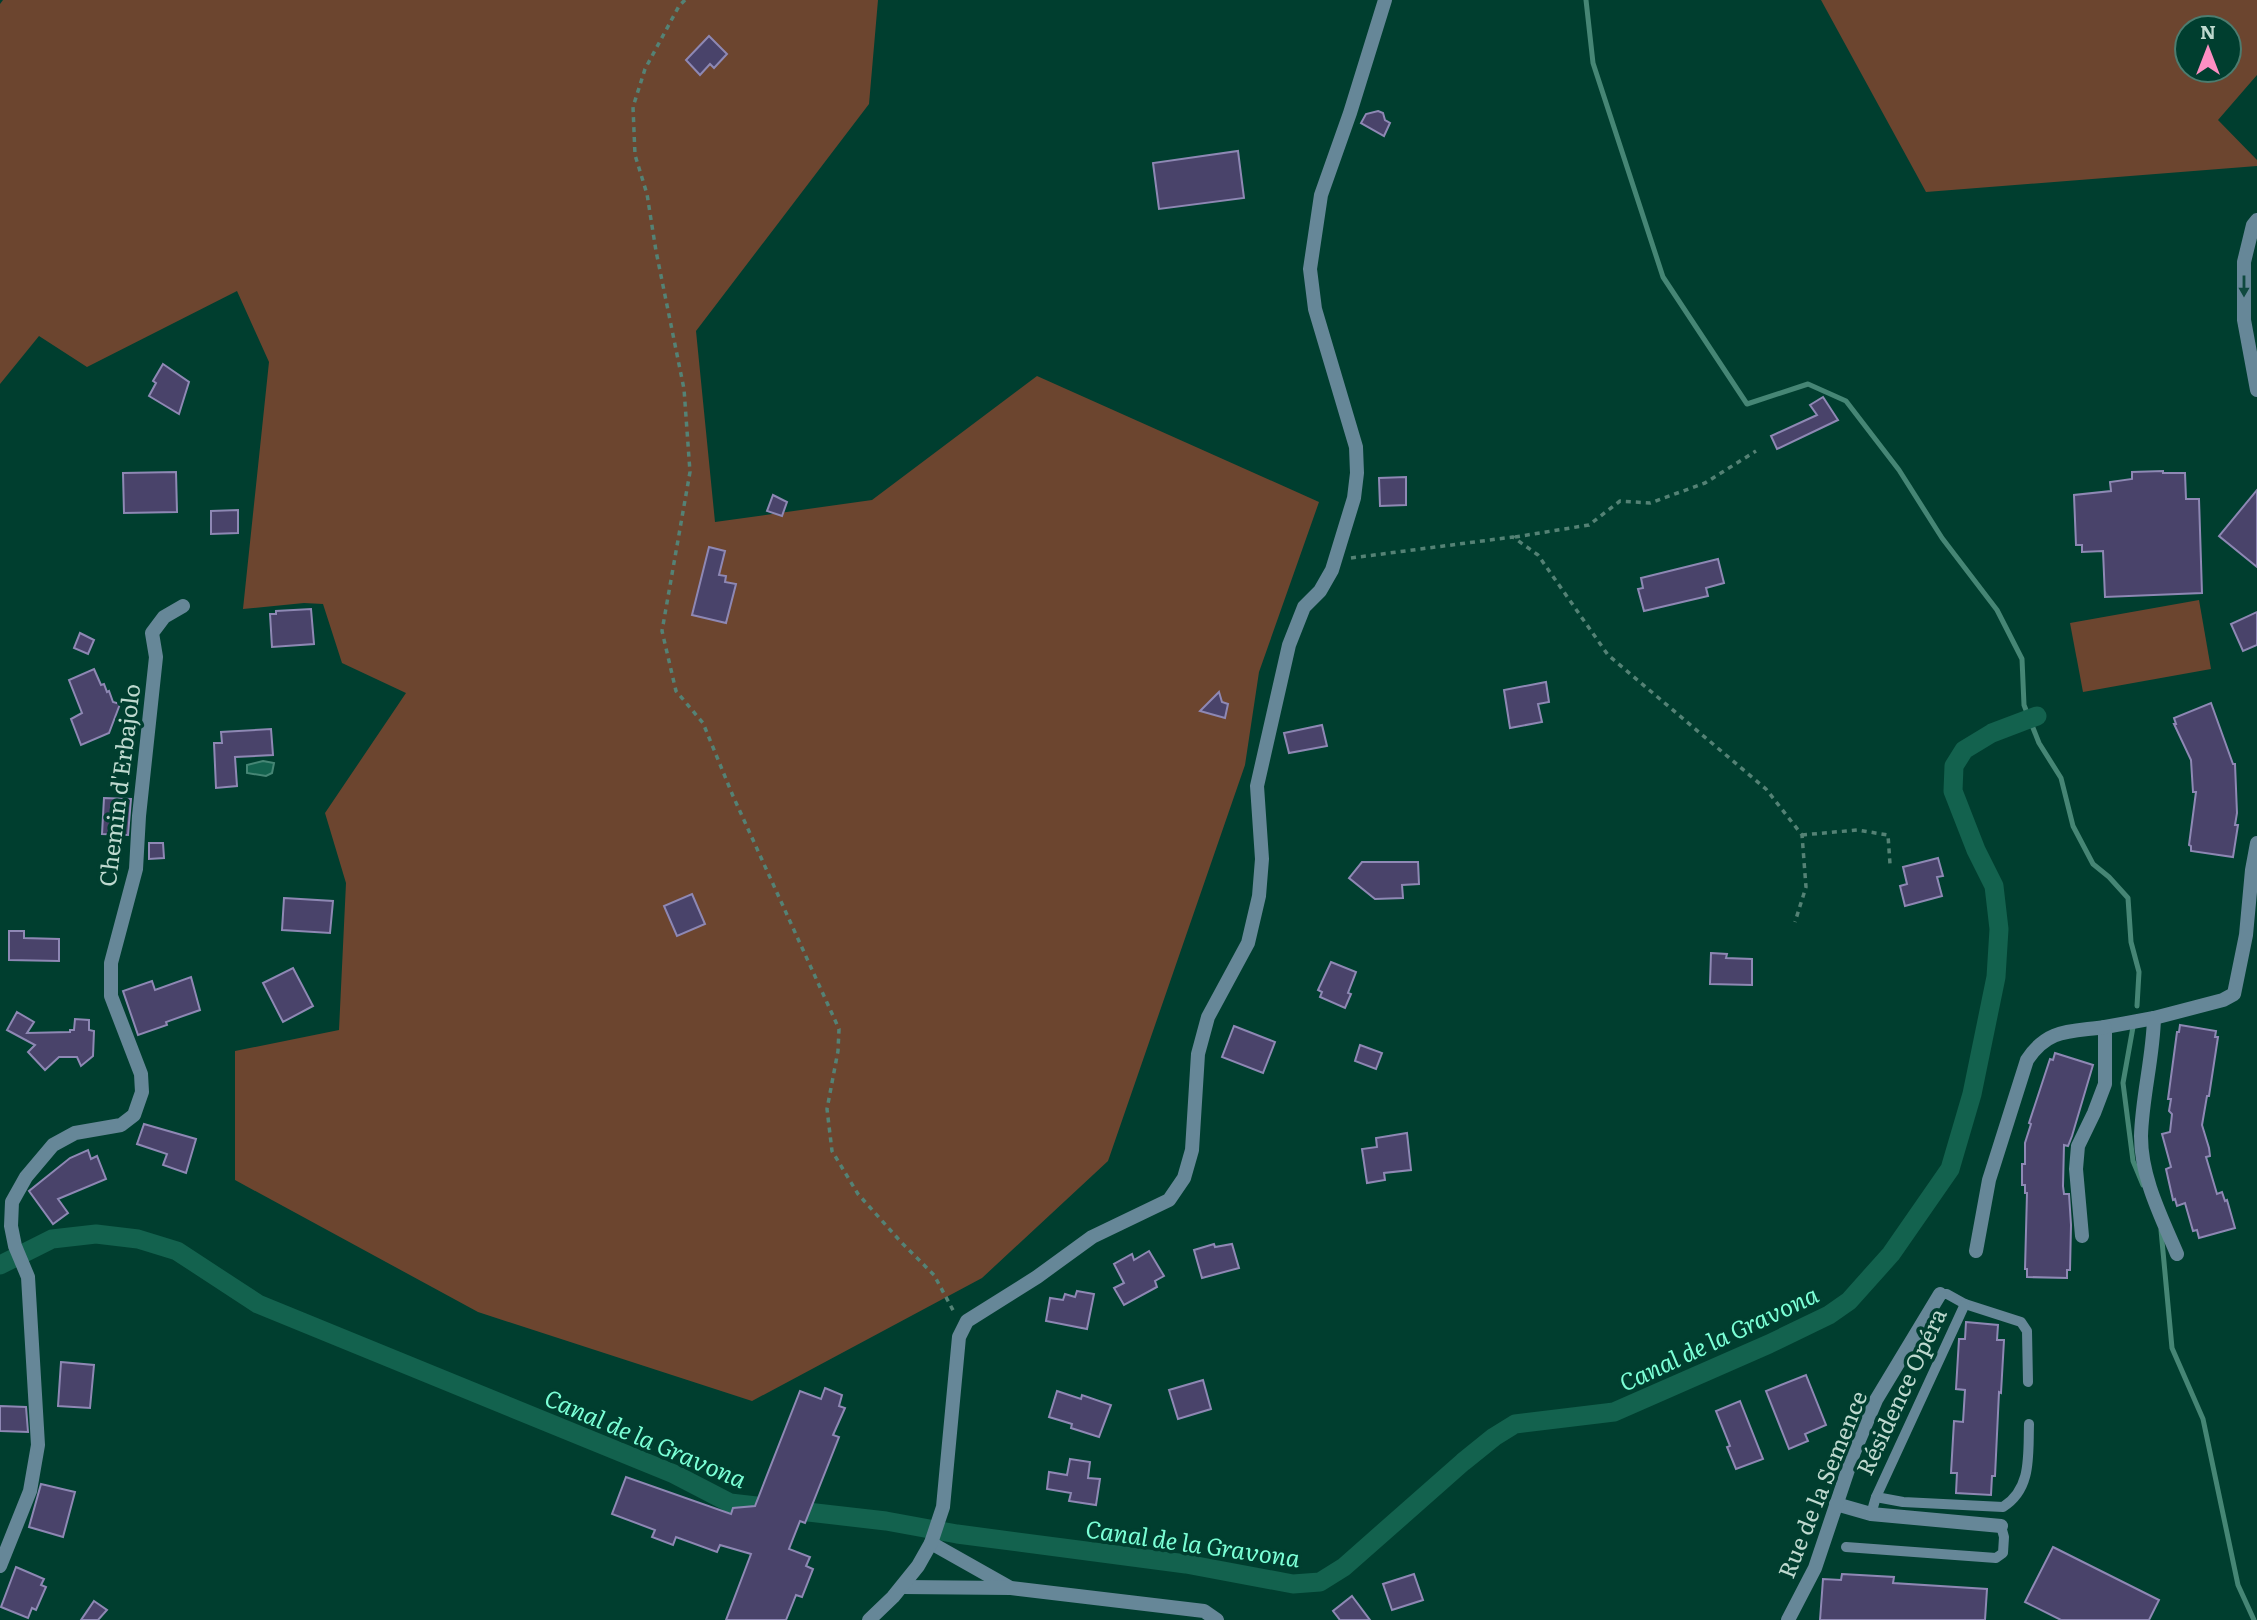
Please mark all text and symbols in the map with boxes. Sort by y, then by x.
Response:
north arrow [2173,14,2243,84]
text: N [2200,17,2216,45]
one-way arrow [2238,275,2250,297]
street label: Chemin d'Erbajolo [89,682,147,888]
water label: Canal de la Gravona [1613,1275,1824,1399]
street label: Résidence Opéra [1846,1301,1954,1480]
water label: Canal de la Gravona [540,1379,753,1495]
street label: Rue de la Semence [1768,1385,1874,1583]
water label: Canal de la Gravona [1084,1510,1303,1574]

